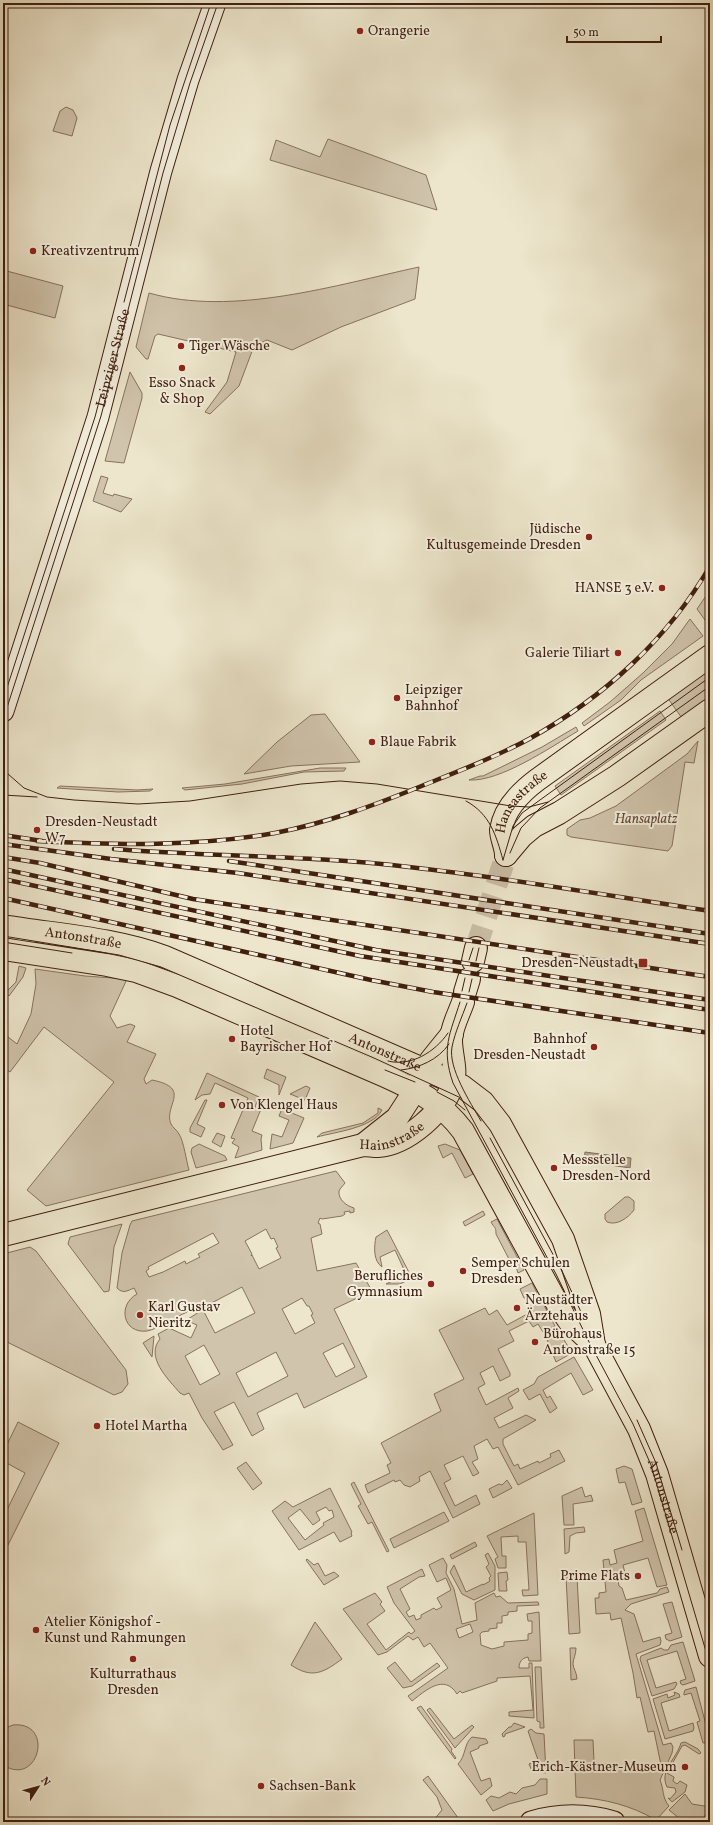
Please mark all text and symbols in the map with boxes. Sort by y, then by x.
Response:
scale bar [567,18,661,44]
place label: Orangerie [368,22,430,41]
text: 50 m [573,25,599,41]
marker: Orangerie [355,26,365,36]
place label: Kreativzentrum [41,242,139,261]
marker: Kreativzentrum [28,246,38,256]
street label: Leipziger Straße [91,306,135,409]
place label: Tiger Wäsche [189,337,270,356]
marker: Tiger Wäsche [176,341,186,351]
marker: Esso Snack & Shop [177,363,187,373]
place label: Esso Snack & Shop [148,374,216,409]
place label: Jüdische Kultusgemeinde Dresden [426,520,581,555]
marker: Jüdische Kultusgemeinde Dresden [584,532,594,542]
place label: HANSE 3 e.V. [575,579,654,598]
marker: HANSE 3 e.V. [657,583,667,593]
place label: Galerie Tiliart [525,644,610,663]
marker: Galerie Tiliart [613,648,623,658]
place label: Leipziger Bahnhof [405,681,463,716]
marker: Leipziger Bahnhof [392,693,402,703]
place label: Blaue Fabrik [380,733,457,752]
marker: Blaue Fabrik [367,737,377,747]
street label: Hansastraße [491,766,552,835]
park label: Hansaplatz [615,810,678,829]
place label: Dresden-Neustadt W7 [45,813,158,848]
marker: Dresden-Neustadt W7 [32,825,42,835]
street label: Antonstraße [43,923,124,954]
place label: Dresden-Neustadt [521,954,634,973]
marker: Dresden-Neustadt [637,957,649,969]
place label: Hotel Bayrischer Hof [240,1022,332,1057]
street label: Antonstraße [346,1028,425,1077]
place label: Bahnhof Dresden-Neustadt [473,1030,587,1065]
marker: Hotel Bayrischer Hof [227,1034,237,1044]
marker: Bahnhof Dresden-Neustadt [589,1042,599,1052]
place label: Von Klengel Haus [230,1096,338,1115]
marker: Von Klengel Haus [217,1100,227,1110]
street label: Hainstraße [359,1117,429,1156]
place label: Messstelle Dresden-Nord [562,1151,651,1186]
marker: Messstelle Dresden-Nord [549,1163,559,1173]
place label: Semper Schulen Dresden [471,1254,570,1289]
marker: Semper Schulen Dresden [458,1266,468,1276]
place label: Berufliches Gymnasium [347,1267,423,1302]
marker: Berufliches Gymnasium [426,1279,436,1289]
place label: Neustädter Ärztehaus [525,1291,593,1326]
place label: Karl Gustav Nieritz [148,1298,221,1333]
marker: Neustädter Ärztehaus [512,1303,522,1313]
marker: Karl Gustav Nieritz [135,1310,145,1320]
place label: Bürohaus Antonstraße 15 [543,1325,636,1360]
marker: Bürohaus Antonstraße 15 [530,1337,540,1347]
place label: Hotel Martha [105,1417,188,1436]
marker: Hotel Martha [92,1421,102,1431]
street label: Antonstraße [642,1456,684,1536]
place label: Prime Flats [560,1567,630,1586]
marker: Prime Flats [633,1571,643,1581]
place label: Atelier Königshof - Kunst und Rahmungen [44,1613,186,1648]
marker: Atelier Königshof - Kunst und Rahmungen [31,1625,41,1635]
marker: Kulturrathaus Dresden [128,1654,138,1664]
place label: Kulturrathaus Dresden [90,1665,177,1700]
place label: Erich-Kästner-Museum [531,1758,677,1777]
marker: Erich-Kästner-Museum [680,1762,690,1772]
north arrow [18,1767,58,1807]
text: N [36,1774,53,1790]
place label: Sachsen-Bank [269,1777,356,1796]
marker: Sachsen-Bank [256,1781,266,1791]

